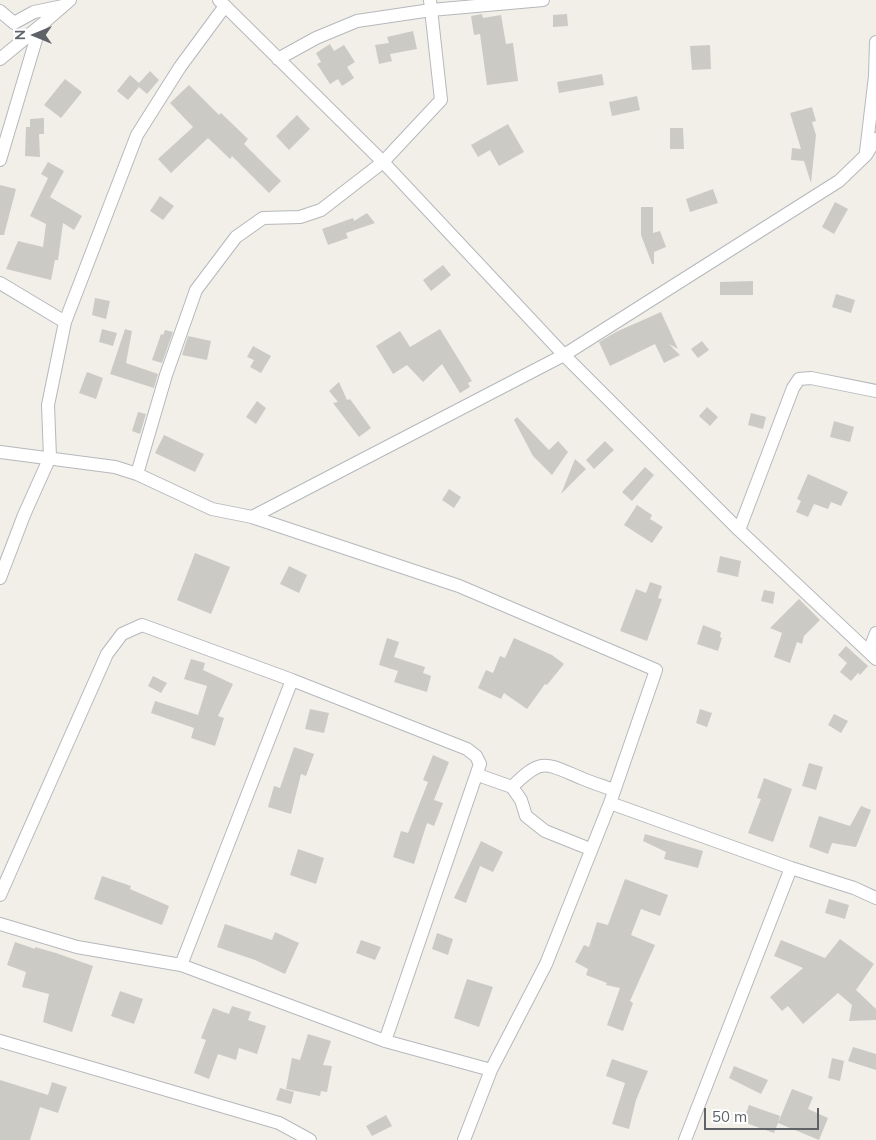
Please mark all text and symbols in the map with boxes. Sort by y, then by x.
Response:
north arrow [10,10,60,60]
text: N [11,30,29,40]
scale bar [706,1098,821,1130]
text: 50 m [712,1107,747,1126]

